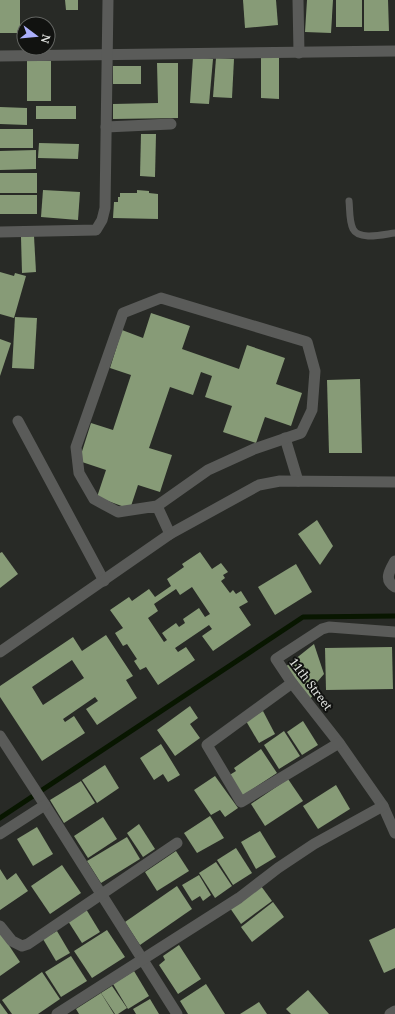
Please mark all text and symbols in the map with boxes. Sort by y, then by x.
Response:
north arrow [16,16,56,56]
text: N [38,33,54,45]
street label: 11th Street [286,654,336,714]

